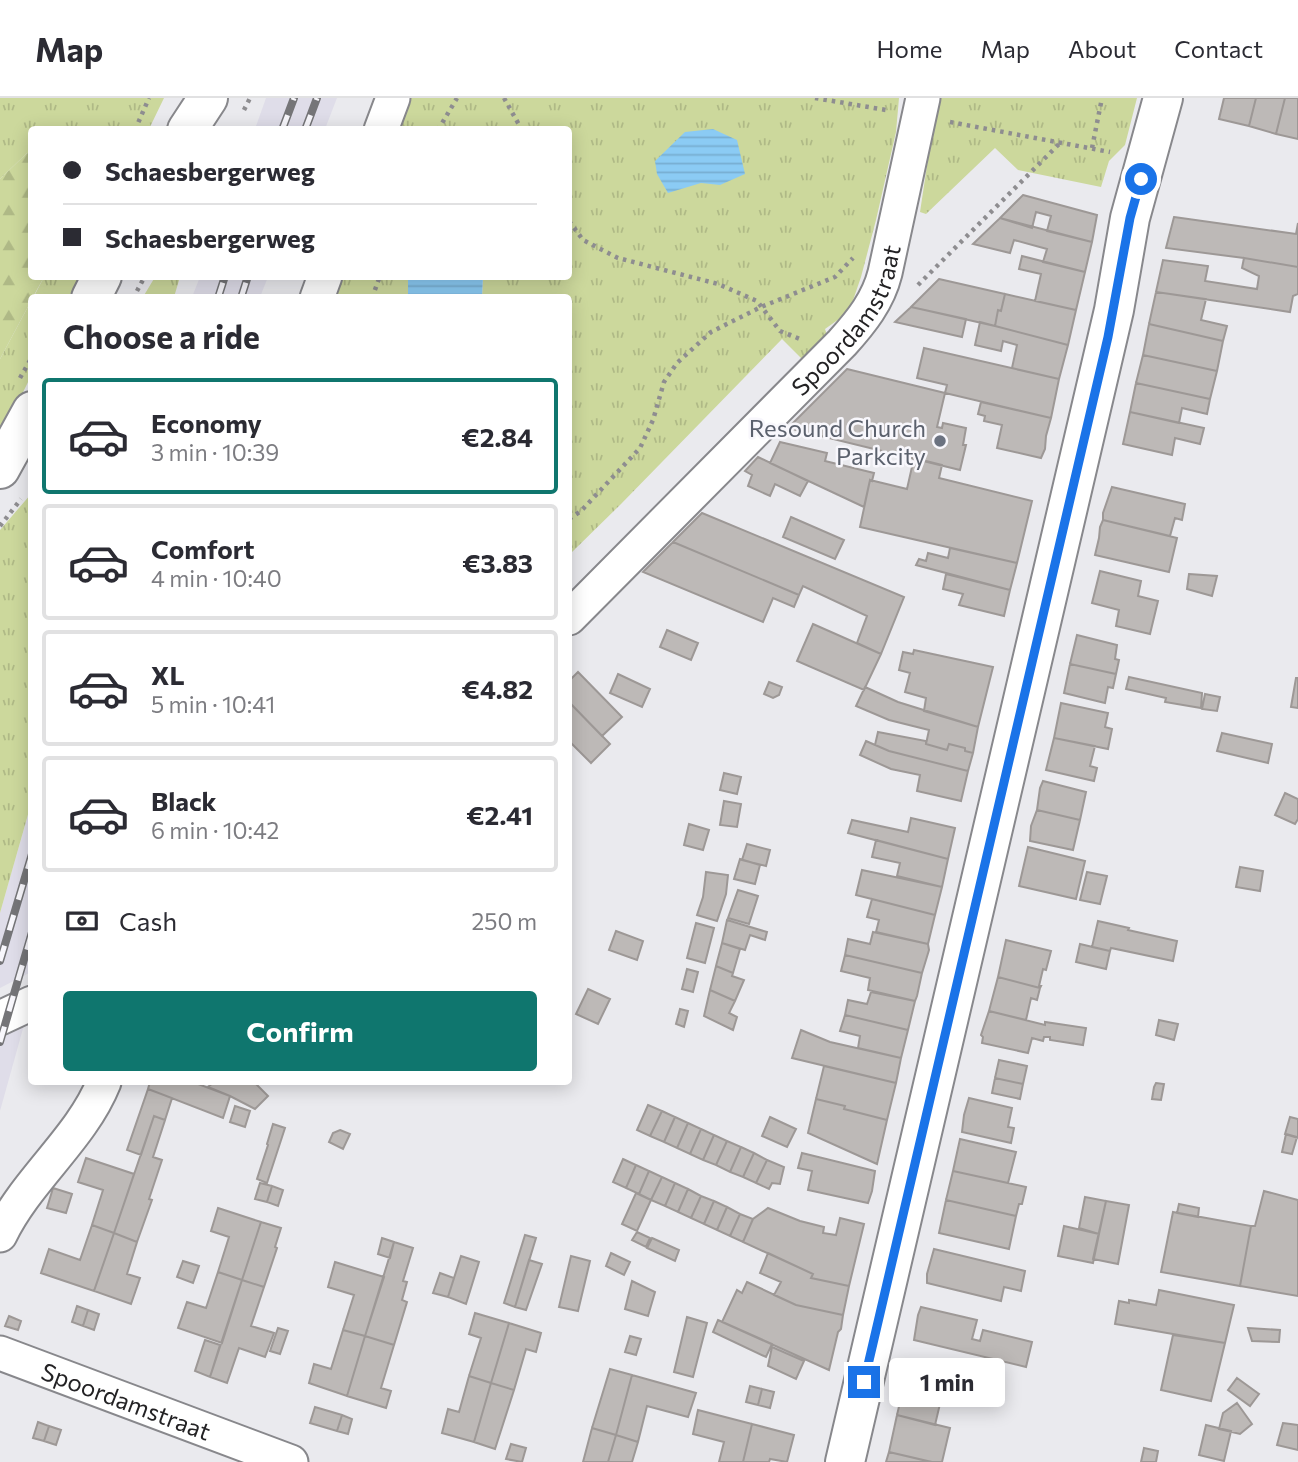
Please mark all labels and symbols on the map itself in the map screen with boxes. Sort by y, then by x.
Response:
route start [1125,163,1157,195]
street label: Spoordamstraat [785,242,905,401]
place label: Resound Church Parkcity [749,413,926,470]
marker: Resound Church Parkcity [932,433,948,449]
street label: Spoordamstraat [38,1355,215,1445]
callout: 1 min [888,1358,1004,1406]
route end [848,1366,880,1398]

